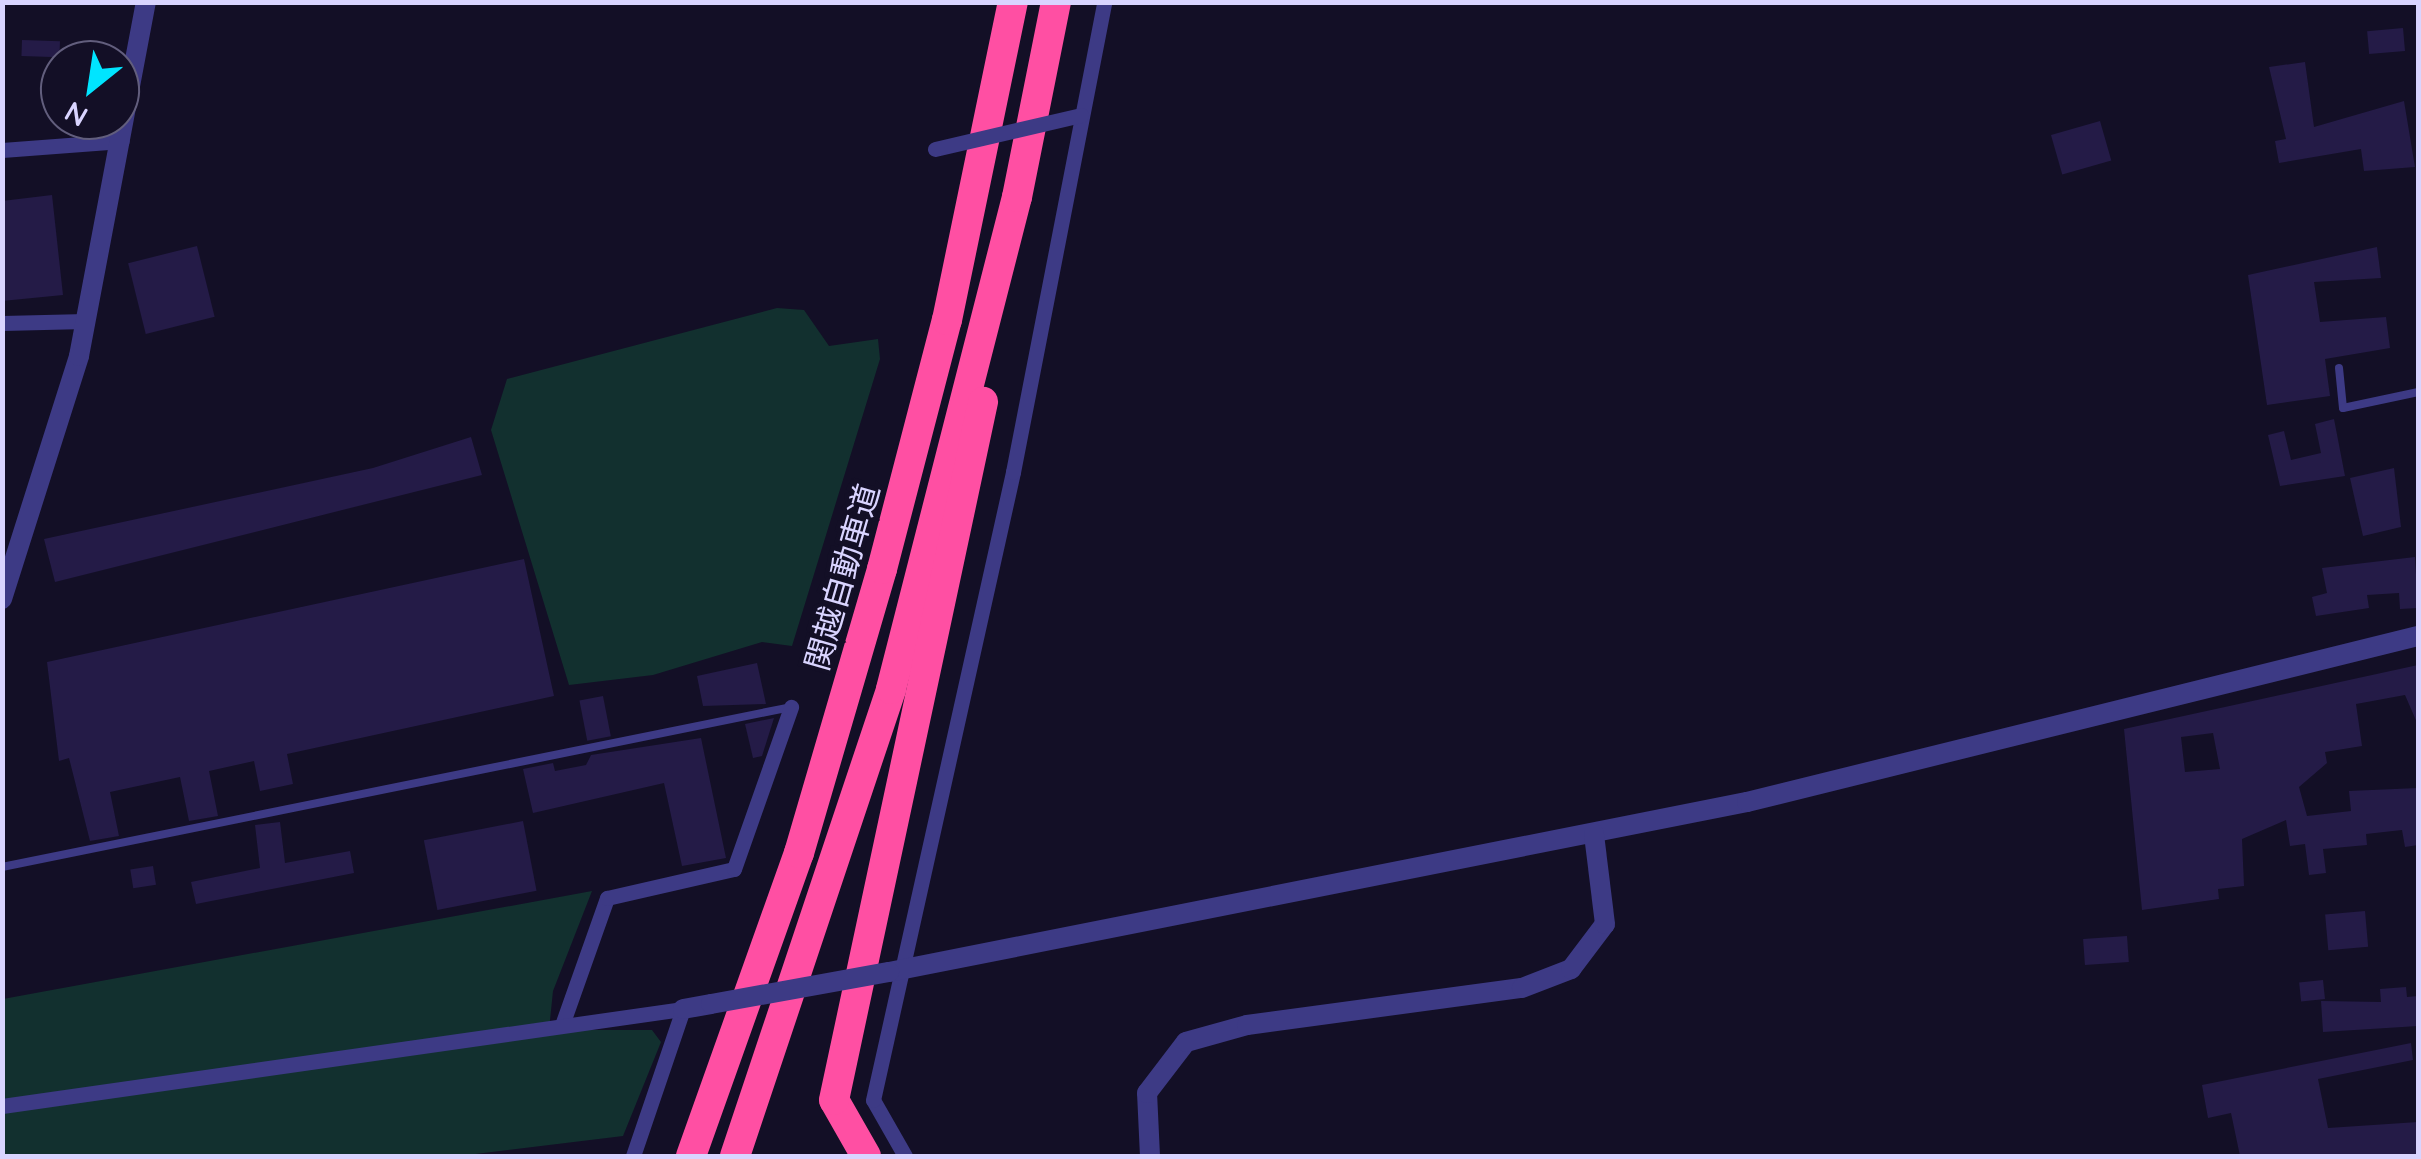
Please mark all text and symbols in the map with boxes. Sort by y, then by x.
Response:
north arrow [40,40,140,140]
text: N [58,94,93,135]
street label: 関越自動車道 [797,479,887,675]

